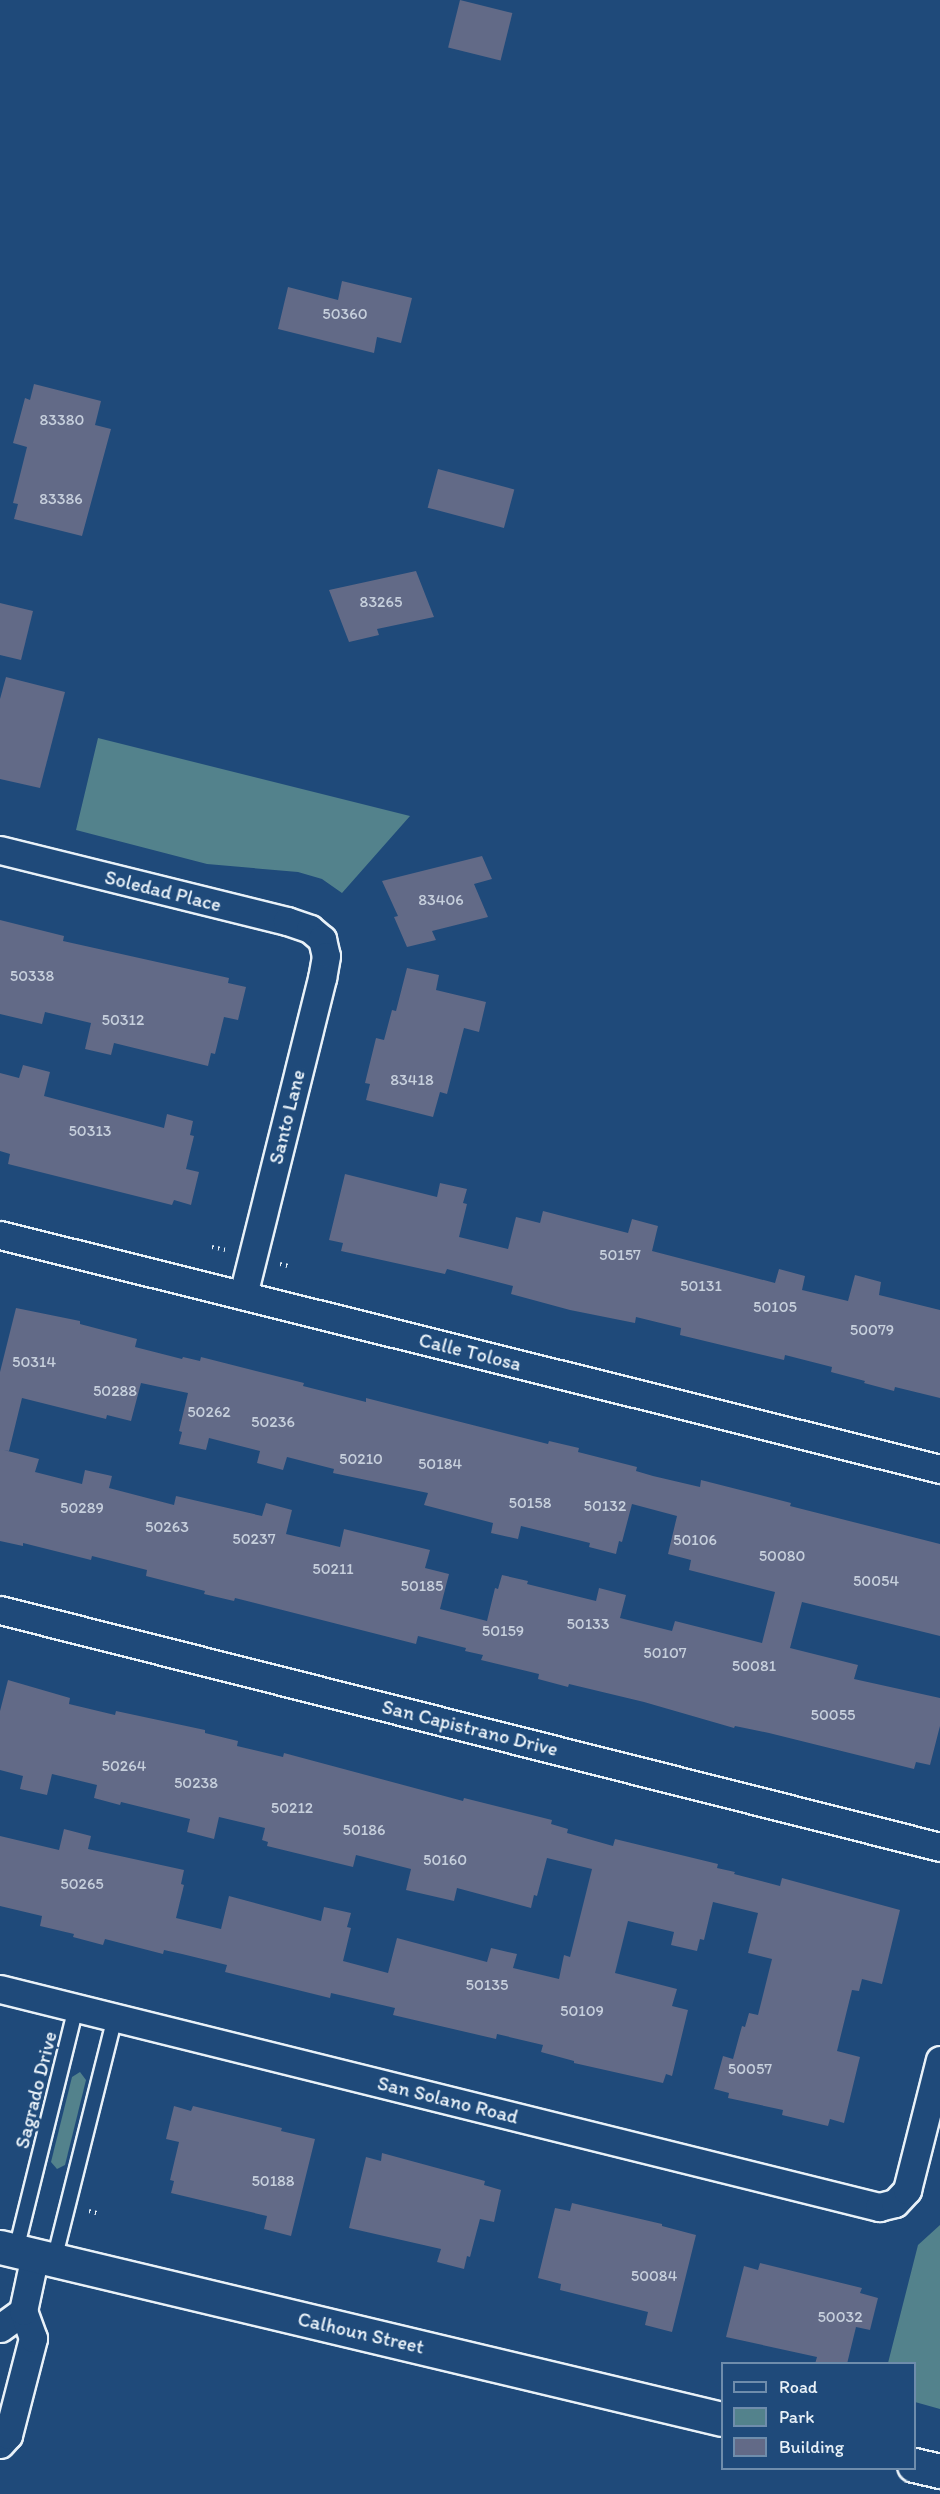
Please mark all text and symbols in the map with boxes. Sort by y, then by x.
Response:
house number: 50360 [322,304,368,324]
house number: 83380 [40,410,84,430]
house number: 83386 [39,489,83,509]
house number: 83265 [360,592,402,612]
street label: Soledad Place [102,865,224,917]
house number: 83406 [418,890,464,910]
house number: 50338 [10,966,54,986]
house number: 50312 [102,1010,144,1030]
street label: Santo Lane [264,1067,310,1167]
house number: 83418 [390,1070,434,1090]
house number: 50313 [68,1121,112,1141]
house number: 50157 [599,1245,641,1265]
house number: 50131 [680,1276,722,1296]
house number: 50105 [753,1297,797,1317]
house number: 50079 [850,1320,894,1340]
street label: Calle Tolosa [417,1328,523,1376]
house number: 50314 [12,1352,56,1372]
house number: 50288 [93,1381,137,1401]
house number: 50262 [187,1402,231,1422]
house number: 50236 [251,1412,295,1432]
house number: 50210 [339,1449,383,1469]
house number: 50184 [418,1454,462,1474]
house number: 50158 [509,1493,551,1513]
house number: 50132 [584,1496,626,1516]
house number: 50289 [60,1498,104,1518]
house number: 50263 [145,1517,189,1537]
house number: 50237 [232,1529,276,1549]
house number: 50106 [673,1530,717,1550]
house number: 50080 [759,1546,805,1566]
house number: 50211 [312,1559,354,1579]
house number: 50054 [853,1571,899,1591]
house number: 50185 [401,1576,443,1596]
house number: 50133 [566,1614,610,1634]
house number: 50159 [482,1621,524,1641]
house number: 50107 [643,1643,687,1663]
house number: 50081 [732,1656,776,1676]
street label: San Capistrano Drive [379,1694,561,1762]
house number: 50055 [811,1705,855,1725]
house number: 50264 [102,1756,146,1776]
house number: 50238 [174,1773,218,1793]
house number: 50212 [271,1798,313,1818]
house number: 50186 [343,1820,385,1840]
house number: 50160 [423,1850,467,1870]
house number: 50265 [60,1874,104,1894]
house number: 50135 [466,1975,508,1995]
house number: 50109 [560,2001,604,2021]
street label: Sagrado Drive [10,2029,62,2151]
house number: 50057 [728,2059,772,2079]
street label: San Solano Road [376,2071,520,2129]
house number: 50188 [251,2171,295,2191]
house number: 50084 [631,2266,677,2286]
street label: Calhoun Street [295,2307,427,2359]
house number: 50032 [817,2307,863,2327]
legend [721,2362,916,2470]
text: Road [779,2376,818,2398]
text: Park [779,2406,814,2428]
text: Building [779,2436,844,2458]

